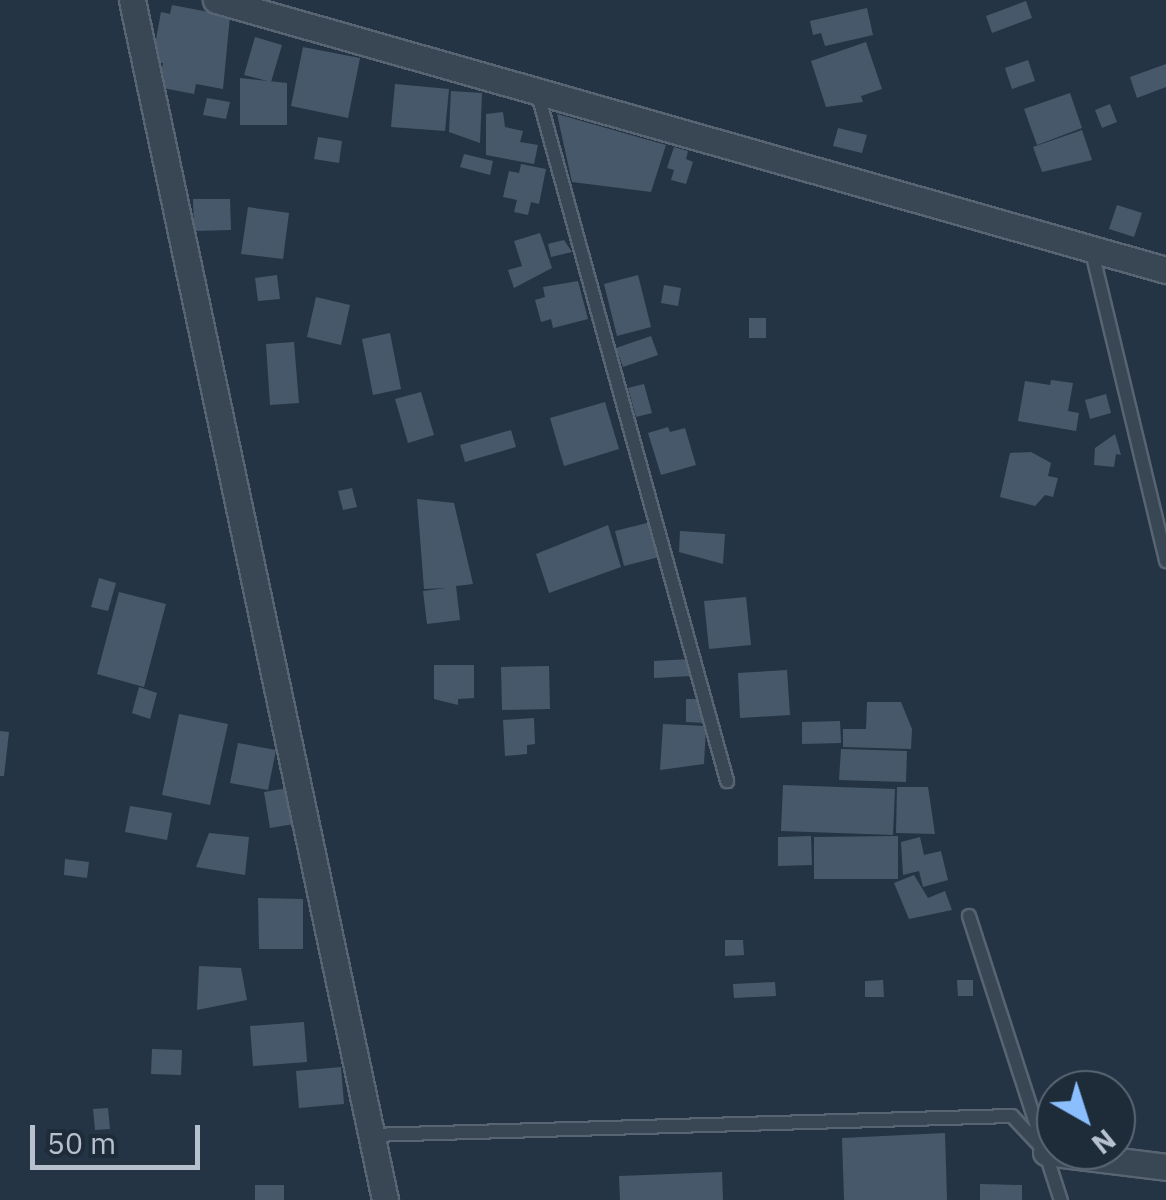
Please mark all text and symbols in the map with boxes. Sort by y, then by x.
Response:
north arrow [1036,1070,1136,1170]
scale bar [35,1105,205,1167]
text: N [1084,1121,1123,1163]
text: 50 m [47,1123,116,1162]

